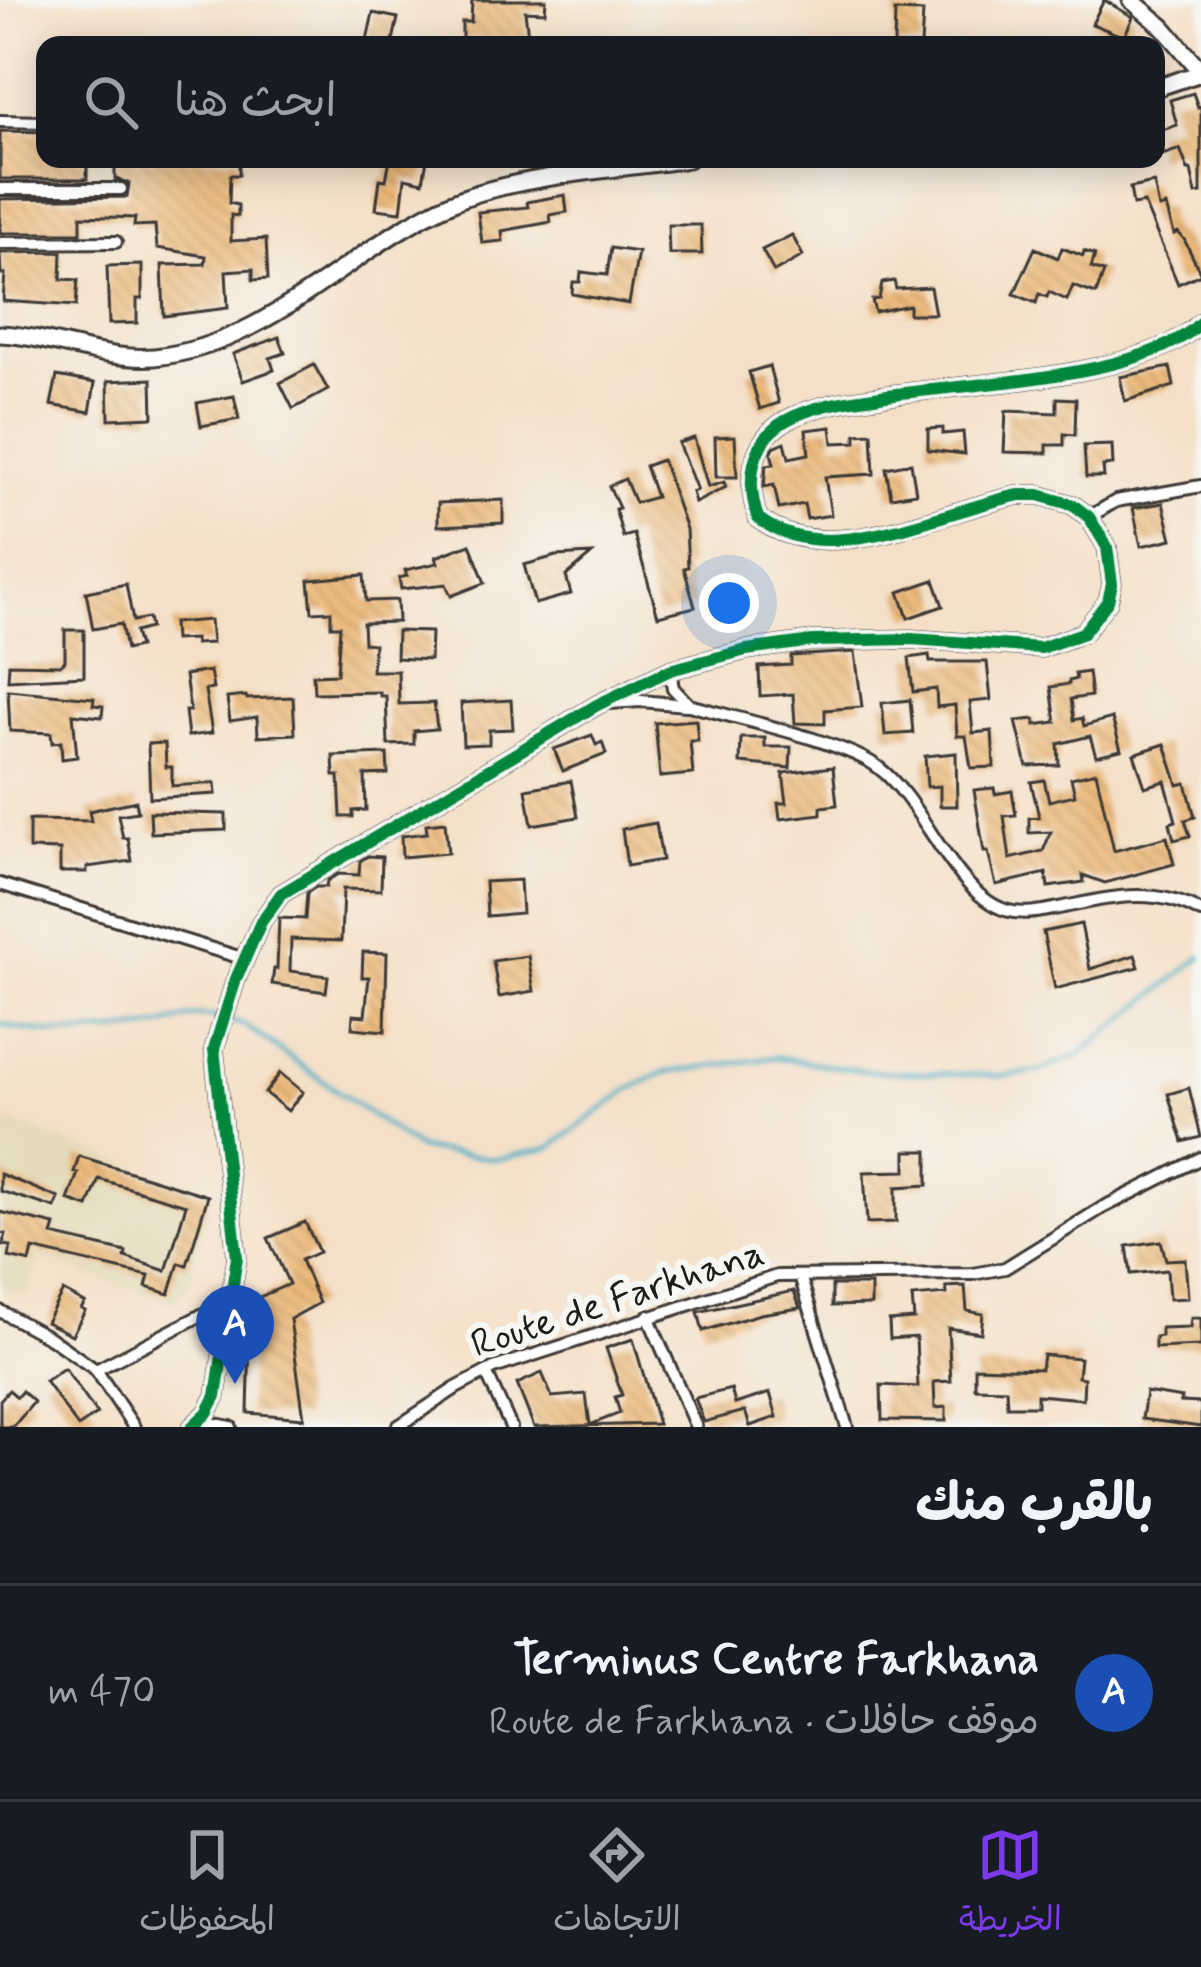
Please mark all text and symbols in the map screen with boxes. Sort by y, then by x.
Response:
search box [36,36,1165,168]
icon: search [78,69,144,135]
text: ابحث هنا [174,73,337,132]
your location [699,573,759,633]
street label: Route de Farkhana [465,1229,771,1371]
pin: A [196,1285,274,1384]
text: بالقرب منك [916,1472,1153,1538]
text: Terminus Centre Farkhana [513,1631,1039,1690]
text: 470 m [48,1667,155,1718]
text: A [1101,1667,1127,1718]
text: موقف حافلات · Route de Farkhana [489,1697,1039,1748]
tab: المحفوظات [139,1822,275,1948]
tab: الاتجاهات [553,1822,681,1948]
tab: الخريطة [959,1822,1062,1948]

